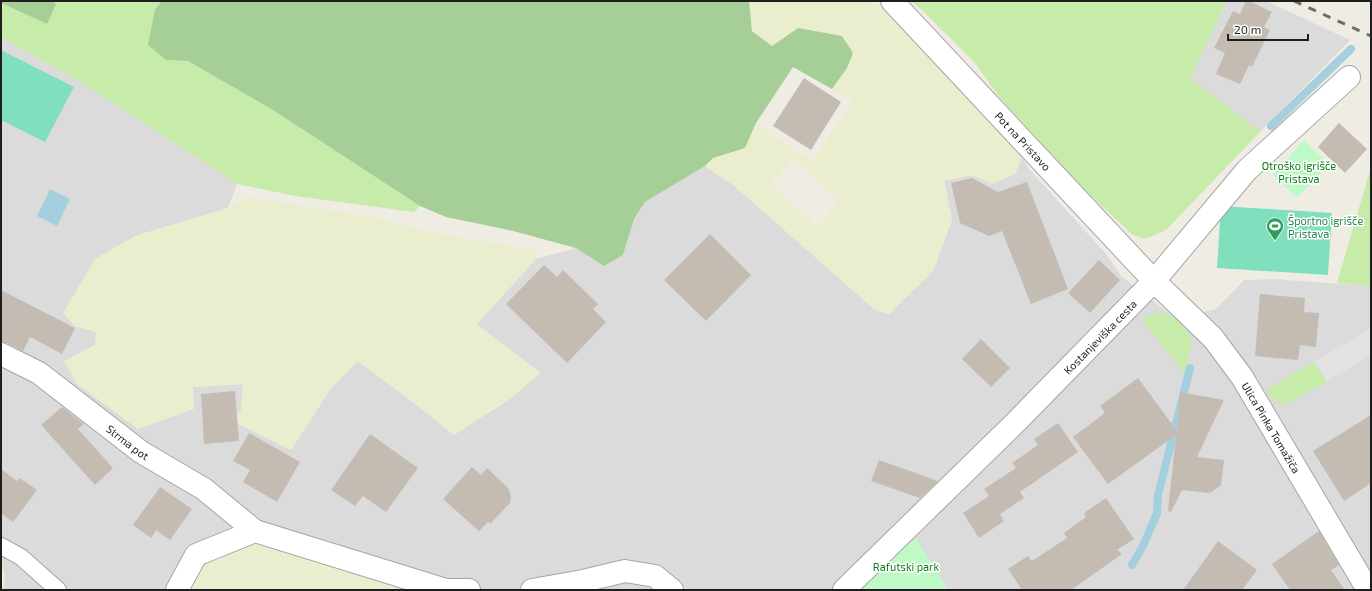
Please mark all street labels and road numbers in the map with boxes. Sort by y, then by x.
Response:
street label: Pot na Pristavo [992,109,1054,173]
street label: Kostanjeviška cesta [1060,297,1139,376]
street label: Ulica Pinka Tomažiča [1240,379,1304,475]
street label: Strma pot [104,422,151,462]

